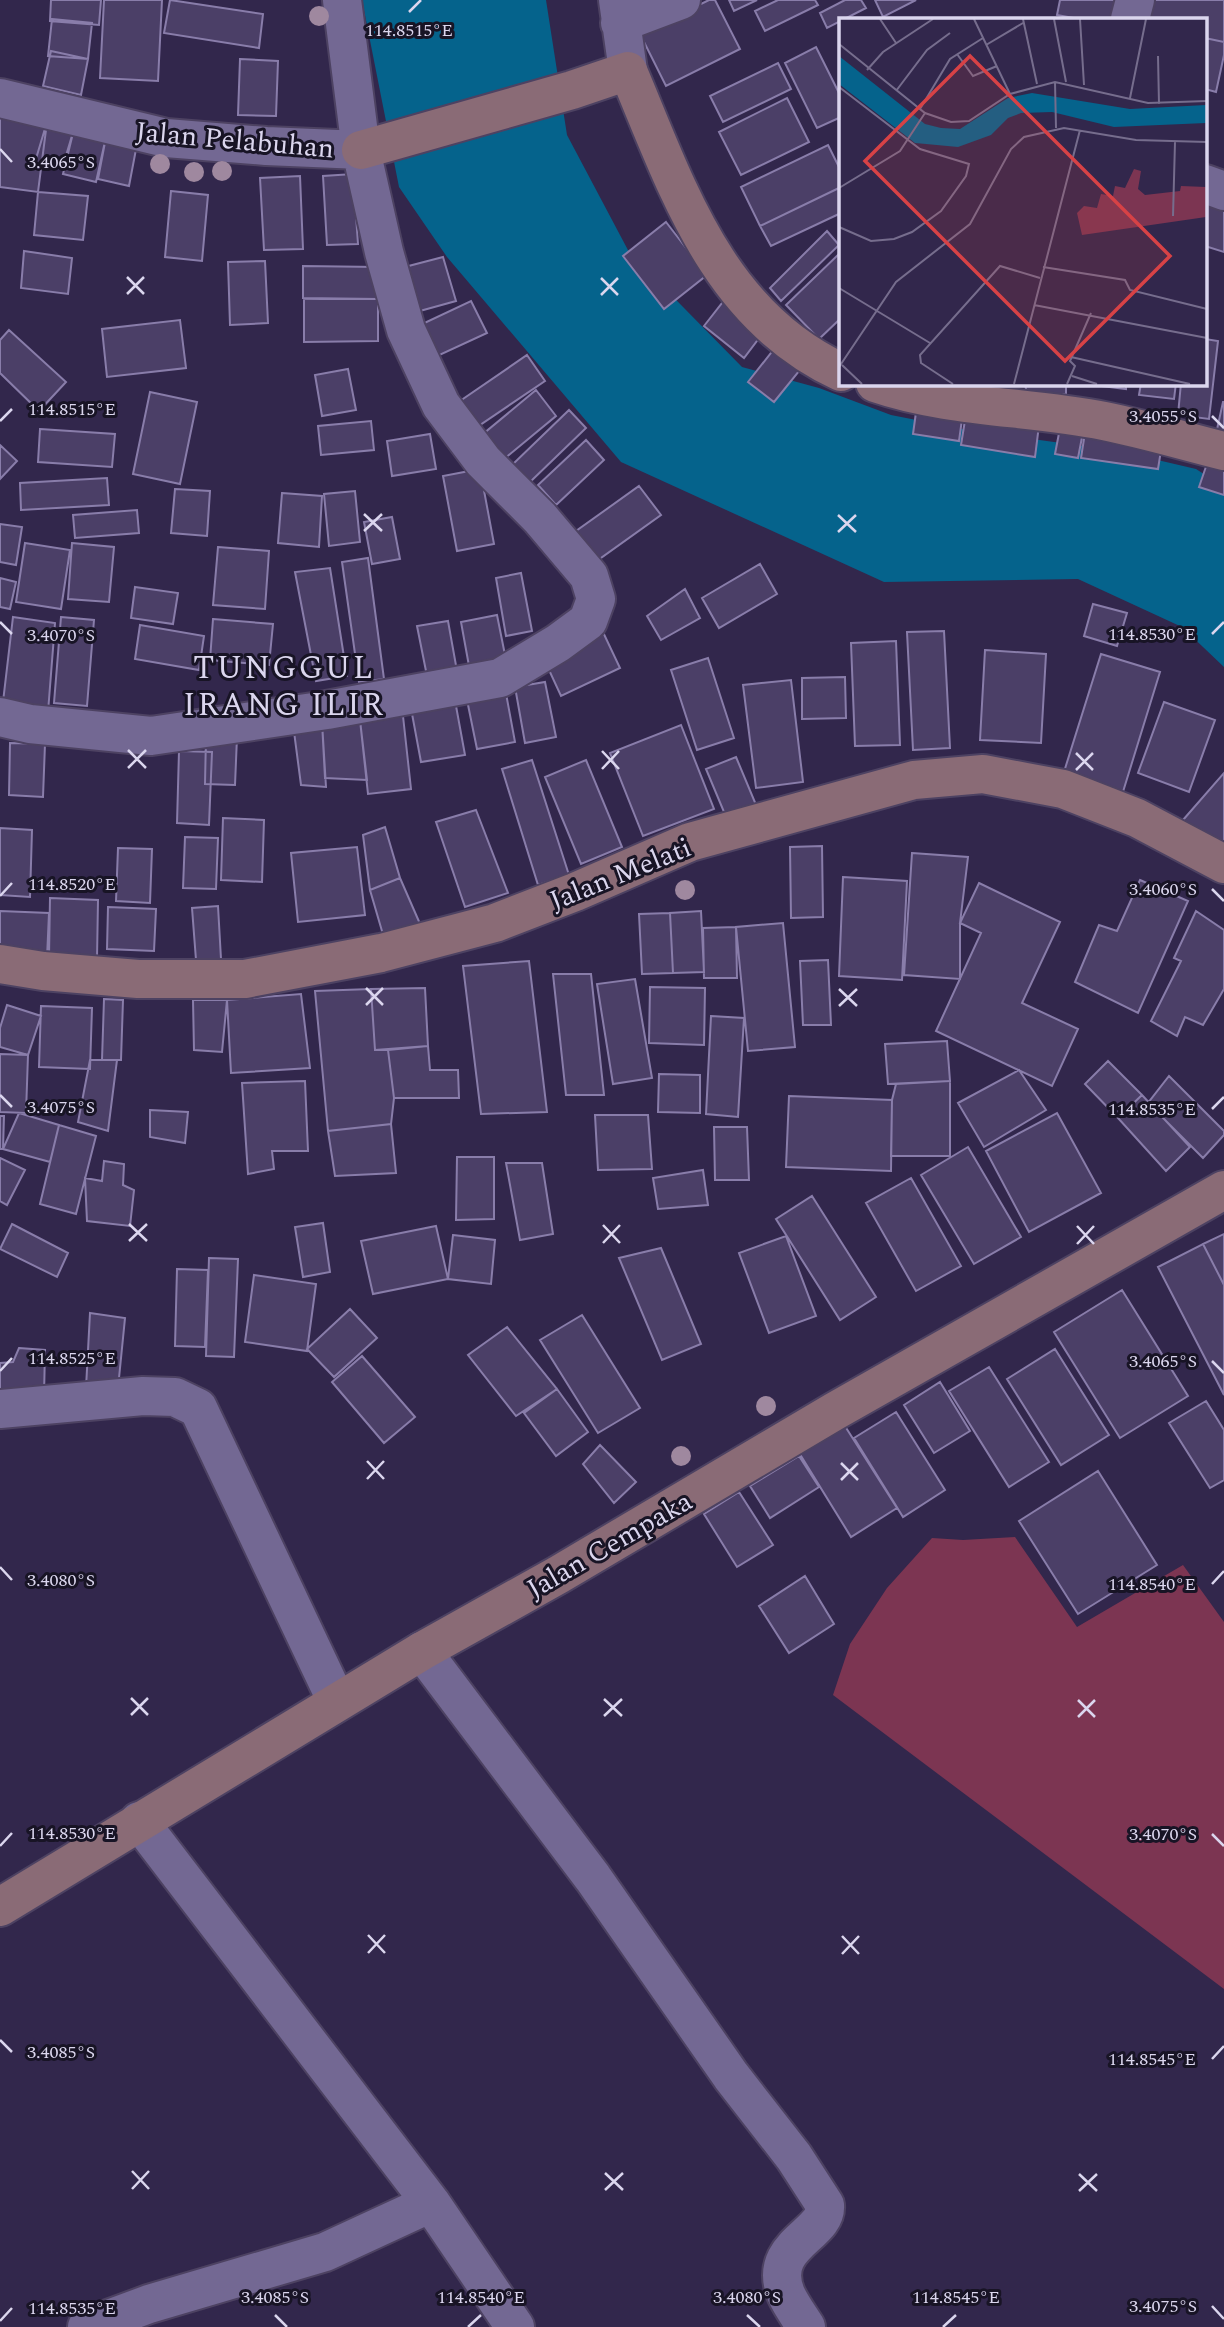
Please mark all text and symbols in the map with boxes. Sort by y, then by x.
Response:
text: 114.8515°E [365,17,453,44]
inset map [839,18,1206,385]
street label: Jalan Pelabuhan [134,110,336,171]
text: 3.4065°S [27,149,95,176]
text: 114.8515°E [28,396,116,423]
text: 3.4055°S [1129,403,1197,430]
text: 114.8530°E [1108,621,1196,648]
text: 3.4070°S [27,622,95,649]
district label: TUNGGUL IRANG ILIR [183,644,385,730]
street label: Jalan Melati [543,826,698,922]
text: 114.8520°E [28,871,116,898]
text: 3.4060°S [1129,876,1197,903]
text: 3.4075°S [27,1094,95,1121]
text: 114.8535°E [1108,1096,1196,1123]
text: 114.8525°E [28,1345,116,1372]
text: 3.4065°S [1129,1348,1197,1375]
street label: Jalan Cempaka [519,1480,701,1610]
text: 3.4080°S [27,1567,95,1594]
text: 114.8540°E [1108,1571,1196,1598]
text: 114.8530°E [28,1820,116,1847]
text: 3.4070°S [1129,1821,1197,1848]
text: 3.4085°S [27,2039,95,2066]
text: 114.8545°E [1108,2046,1196,2073]
text: 3.4085°S [241,2284,309,2311]
text: 114.8540°E [437,2284,525,2311]
text: 3.4080°S [713,2284,781,2311]
text: 114.8545°E [912,2284,1000,2311]
text: 3.4075°S [1129,2293,1197,2320]
text: 114.8535°E [28,2295,116,2322]

